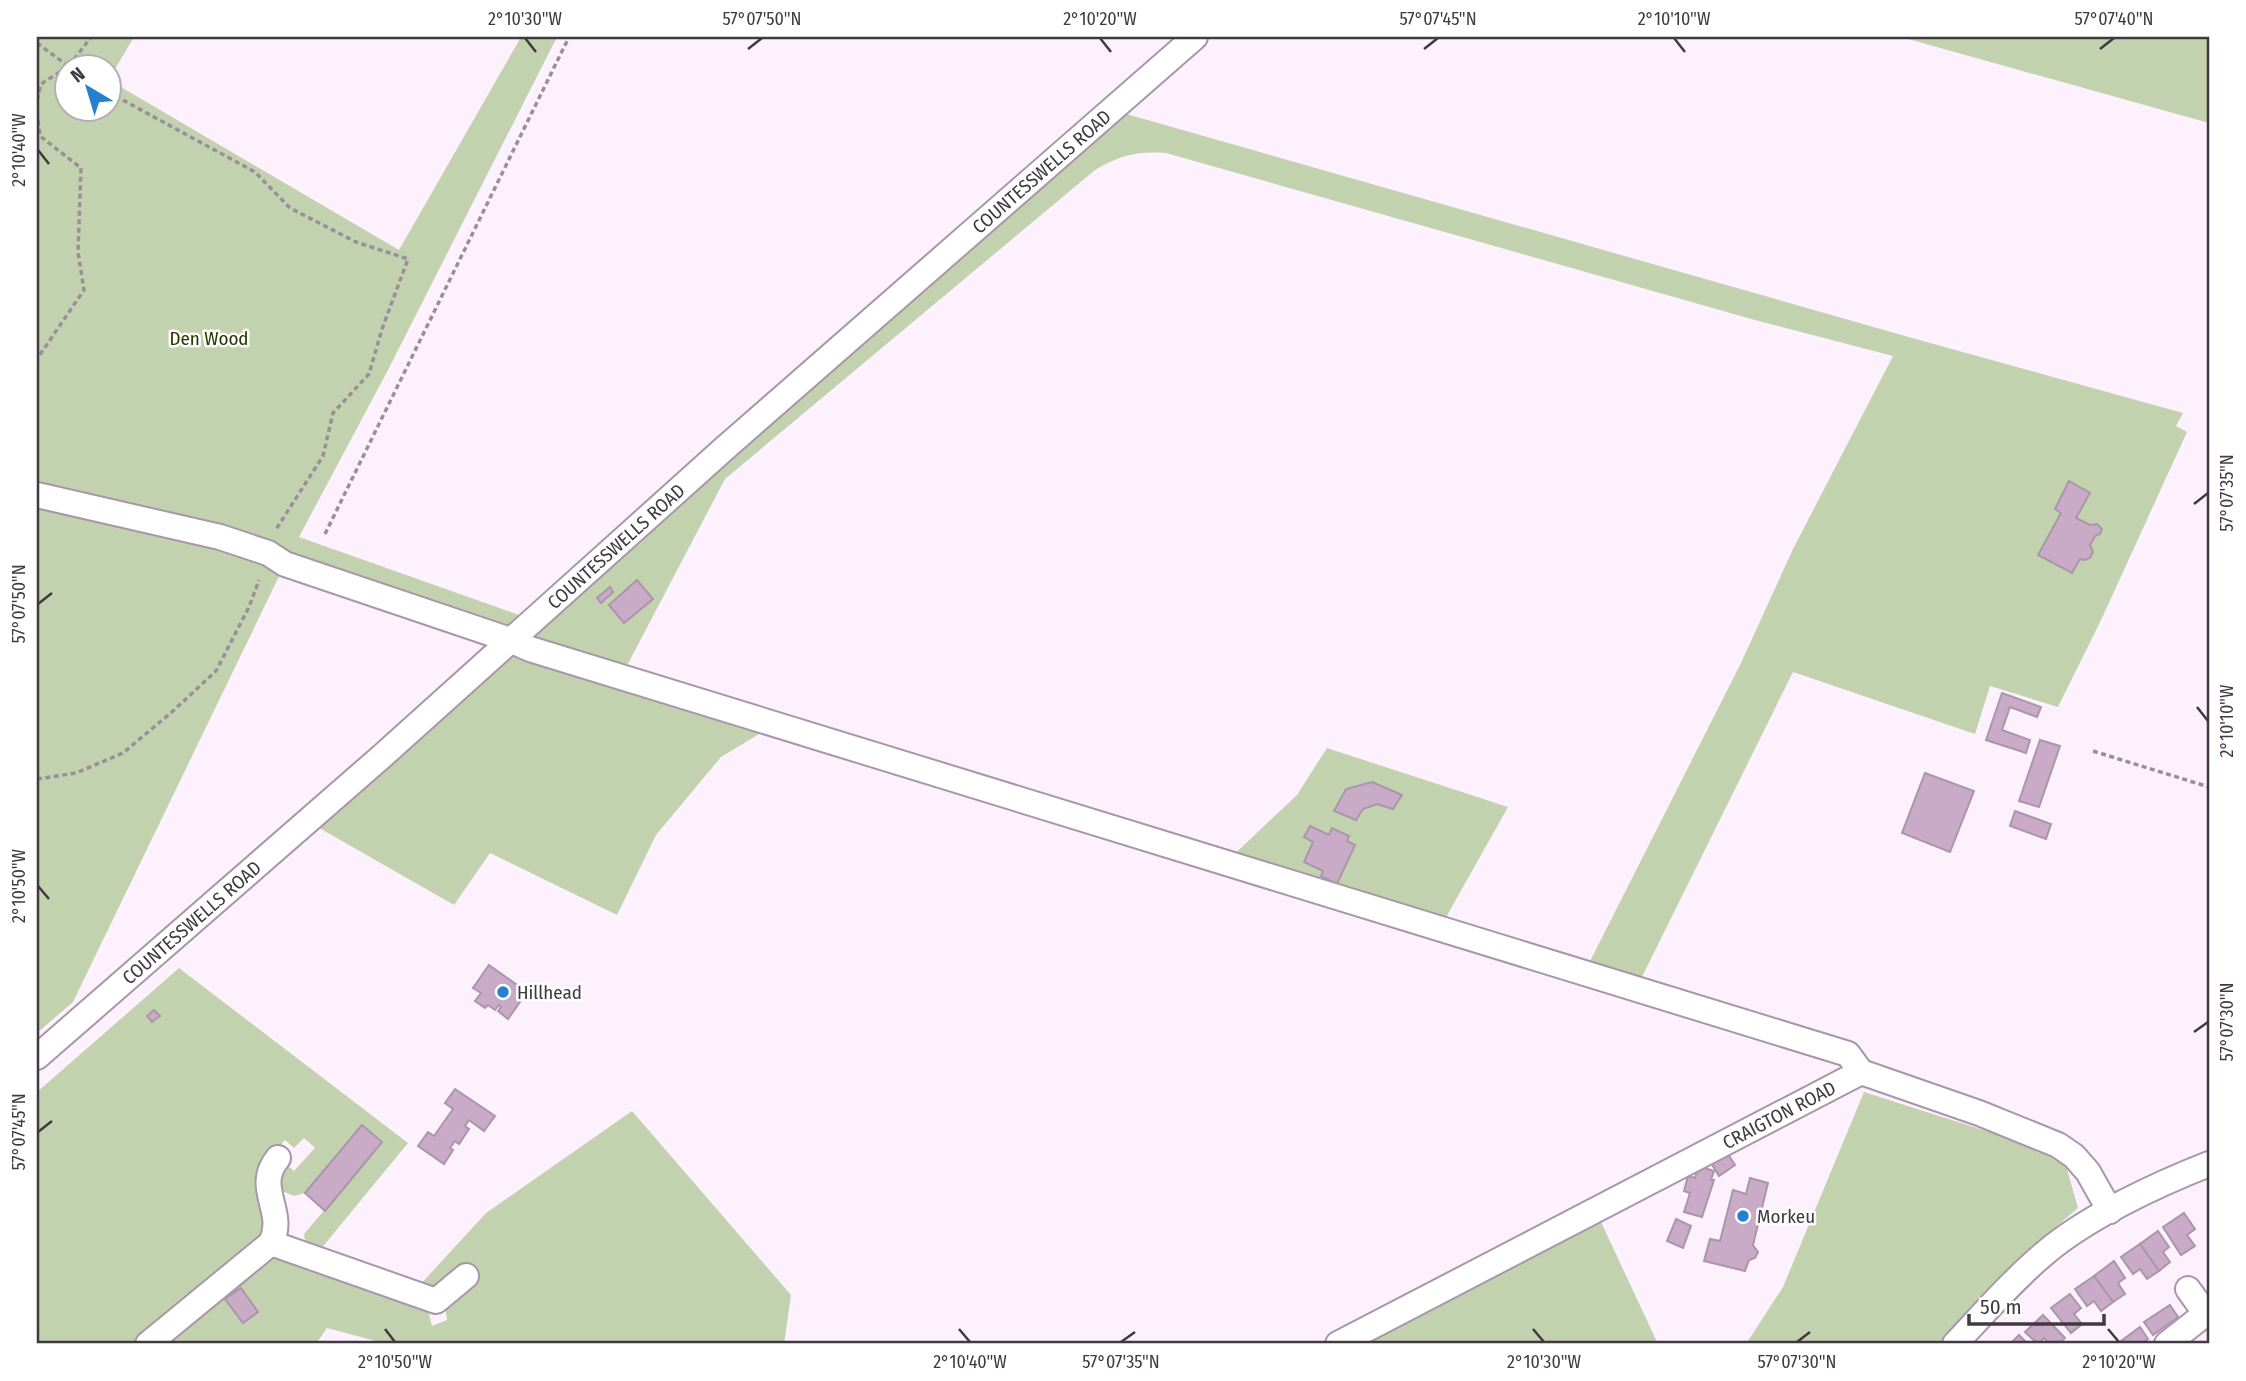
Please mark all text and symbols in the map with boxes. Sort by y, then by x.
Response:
text: 2°10'30"W [488,8,562,30]
text: 57°07'50"N [722,8,802,30]
text: 2°10'20"W [1063,8,1137,30]
text: 57°07'45"N [1399,8,1477,30]
text: 2°10'10"W [1638,8,1711,30]
text: 57°07'40"N [2075,8,2153,30]
north arrow [52,52,122,122]
text: N [66,62,89,88]
street label: COUNTESSWELLS ROAD [968,105,1116,239]
text: 2°10'40"W [8,113,30,187]
park label: Den Wood [169,327,249,350]
text: 57°07'35"N [2216,454,2238,532]
street label: COUNTESSWELLS ROAD [543,479,689,614]
text: 57°07'50"N [8,564,30,644]
text: 2°10'10"W [2216,684,2238,757]
text: 2°10'50"W [8,848,30,923]
street label: COUNTESSWELLS ROAD [118,856,266,989]
place label: Hillhead [517,981,582,1004]
text: 57°07'30"N [2216,983,2238,1061]
marker: Hillhead [495,984,511,1000]
street label: CRAIGTON ROAD [1719,1076,1840,1154]
text: 57°07'45"N [8,1093,30,1171]
place label: Morkeu [1757,1205,1815,1228]
marker: Morkeu [1735,1208,1751,1224]
scale bar [1969,1283,2104,1327]
text: 50 m [1980,1294,2022,1320]
text: 2°10'50"W [358,1351,433,1373]
text: 2°10'40"W [933,1351,1007,1373]
text: 57°07'35"N [1082,1351,1160,1373]
text: 2°10'30"W [1507,1351,1581,1373]
text: 57°07'30"N [1758,1351,1836,1373]
text: 2°10'20"W [2082,1351,2156,1373]

